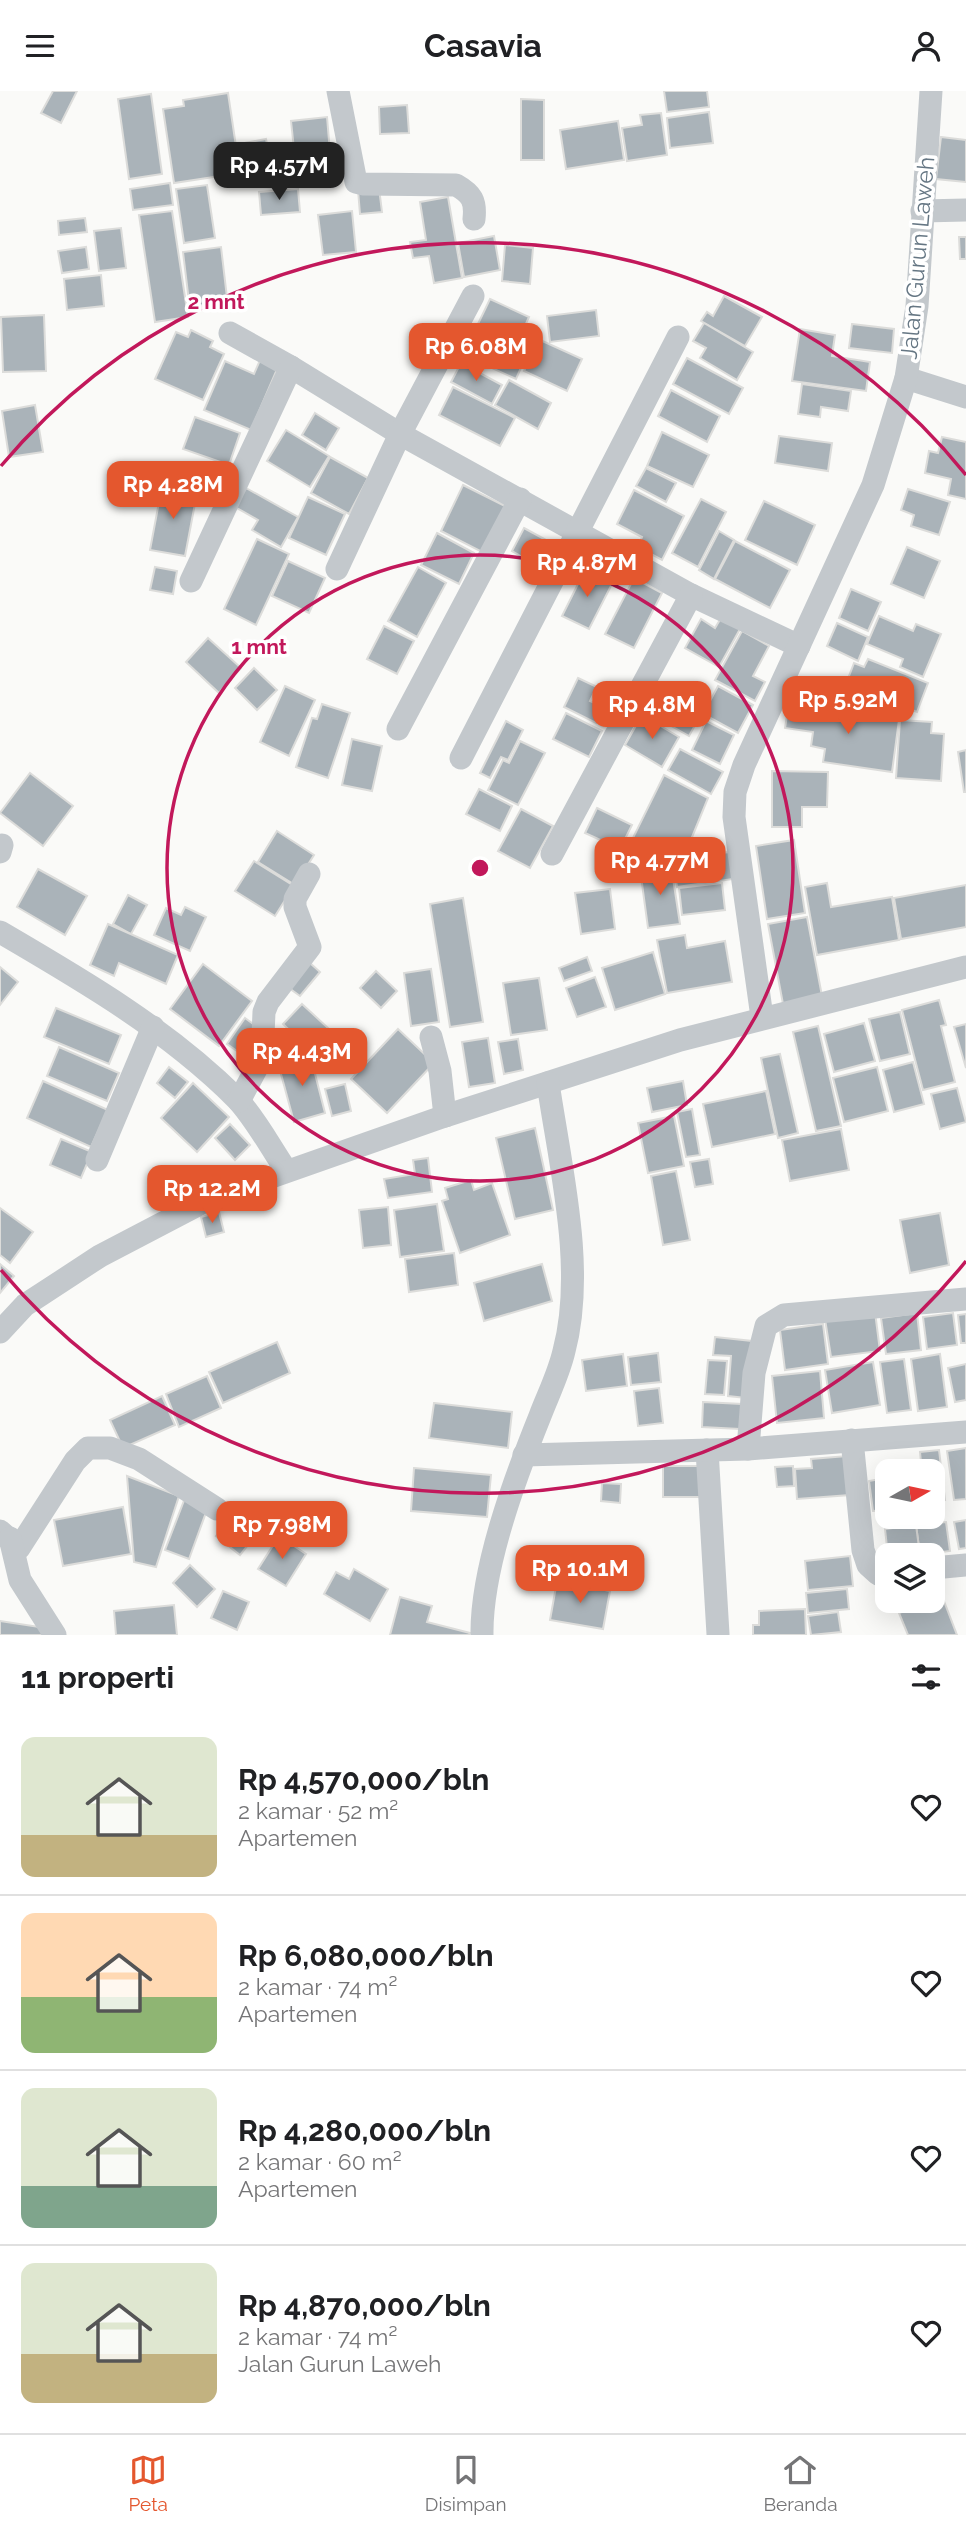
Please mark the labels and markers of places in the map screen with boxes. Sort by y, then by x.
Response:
pin: Rp 4.57M [207,143,351,202]
pin: Rp 6.08M [404,323,548,383]
pin: Rp 4.28M [101,461,245,521]
pin: Rp 4.87M [515,539,659,599]
pin: Rp 5.92M [776,677,920,736]
pin: Rp 4.8M [587,681,717,741]
pin: Rp 4.77M [588,837,732,897]
centre of rings [468,856,492,880]
pin: Rp 4.43M [230,1028,374,1088]
pin: Rp 12.2M [140,1165,284,1225]
pin: Rp 7.98M [210,1501,354,1561]
pin: Rp 10.1M [508,1545,652,1605]

